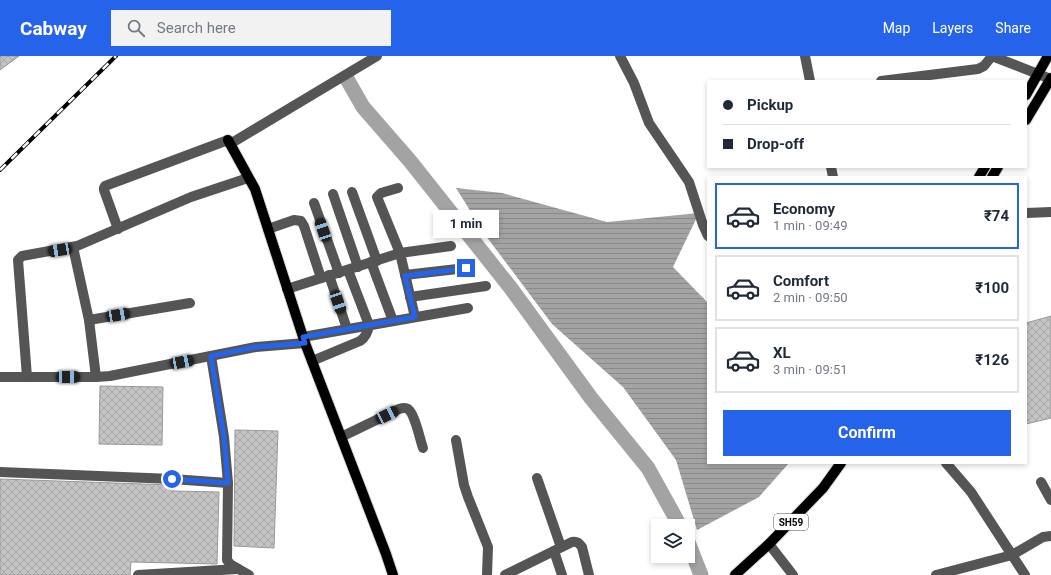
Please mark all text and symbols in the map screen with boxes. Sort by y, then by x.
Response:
search box [111,10,391,46]
text: Cabway [20,17,87,40]
icon: search [125,17,147,39]
text: Search here [157,19,236,37]
text: Map [883,20,910,36]
text: Layers [932,20,973,36]
text: Share [995,20,1031,36]
text: Pickup [747,96,793,114]
text: Drop-off [747,135,804,153]
icon: car [725,198,761,234]
text: Economy [773,200,835,218]
text: ₹74 [984,207,1009,225]
callout: 1 min [433,210,499,238]
text: 1 min [450,216,482,231]
car [313,217,333,243]
text: 1 min · 09:49 [773,218,848,233]
car [47,242,73,258]
route end [457,259,475,277]
icon: car [725,270,761,306]
text: Comfort [773,272,829,290]
text: ₹100 [975,279,1009,297]
car [328,289,348,315]
text: 2 min · 09:50 [773,290,848,305]
car [105,307,131,323]
icon: car [725,342,761,378]
text: XL [773,344,791,362]
text: ₹126 [975,351,1009,369]
car [169,354,195,370]
text: 3 min · 09:51 [773,362,848,377]
car [56,371,80,383]
car [374,404,400,426]
button: Confirm [723,410,1011,456]
route start [163,470,181,488]
road number: SH59 [774,514,808,530]
map controls [651,519,695,563]
button: layers [651,519,695,563]

